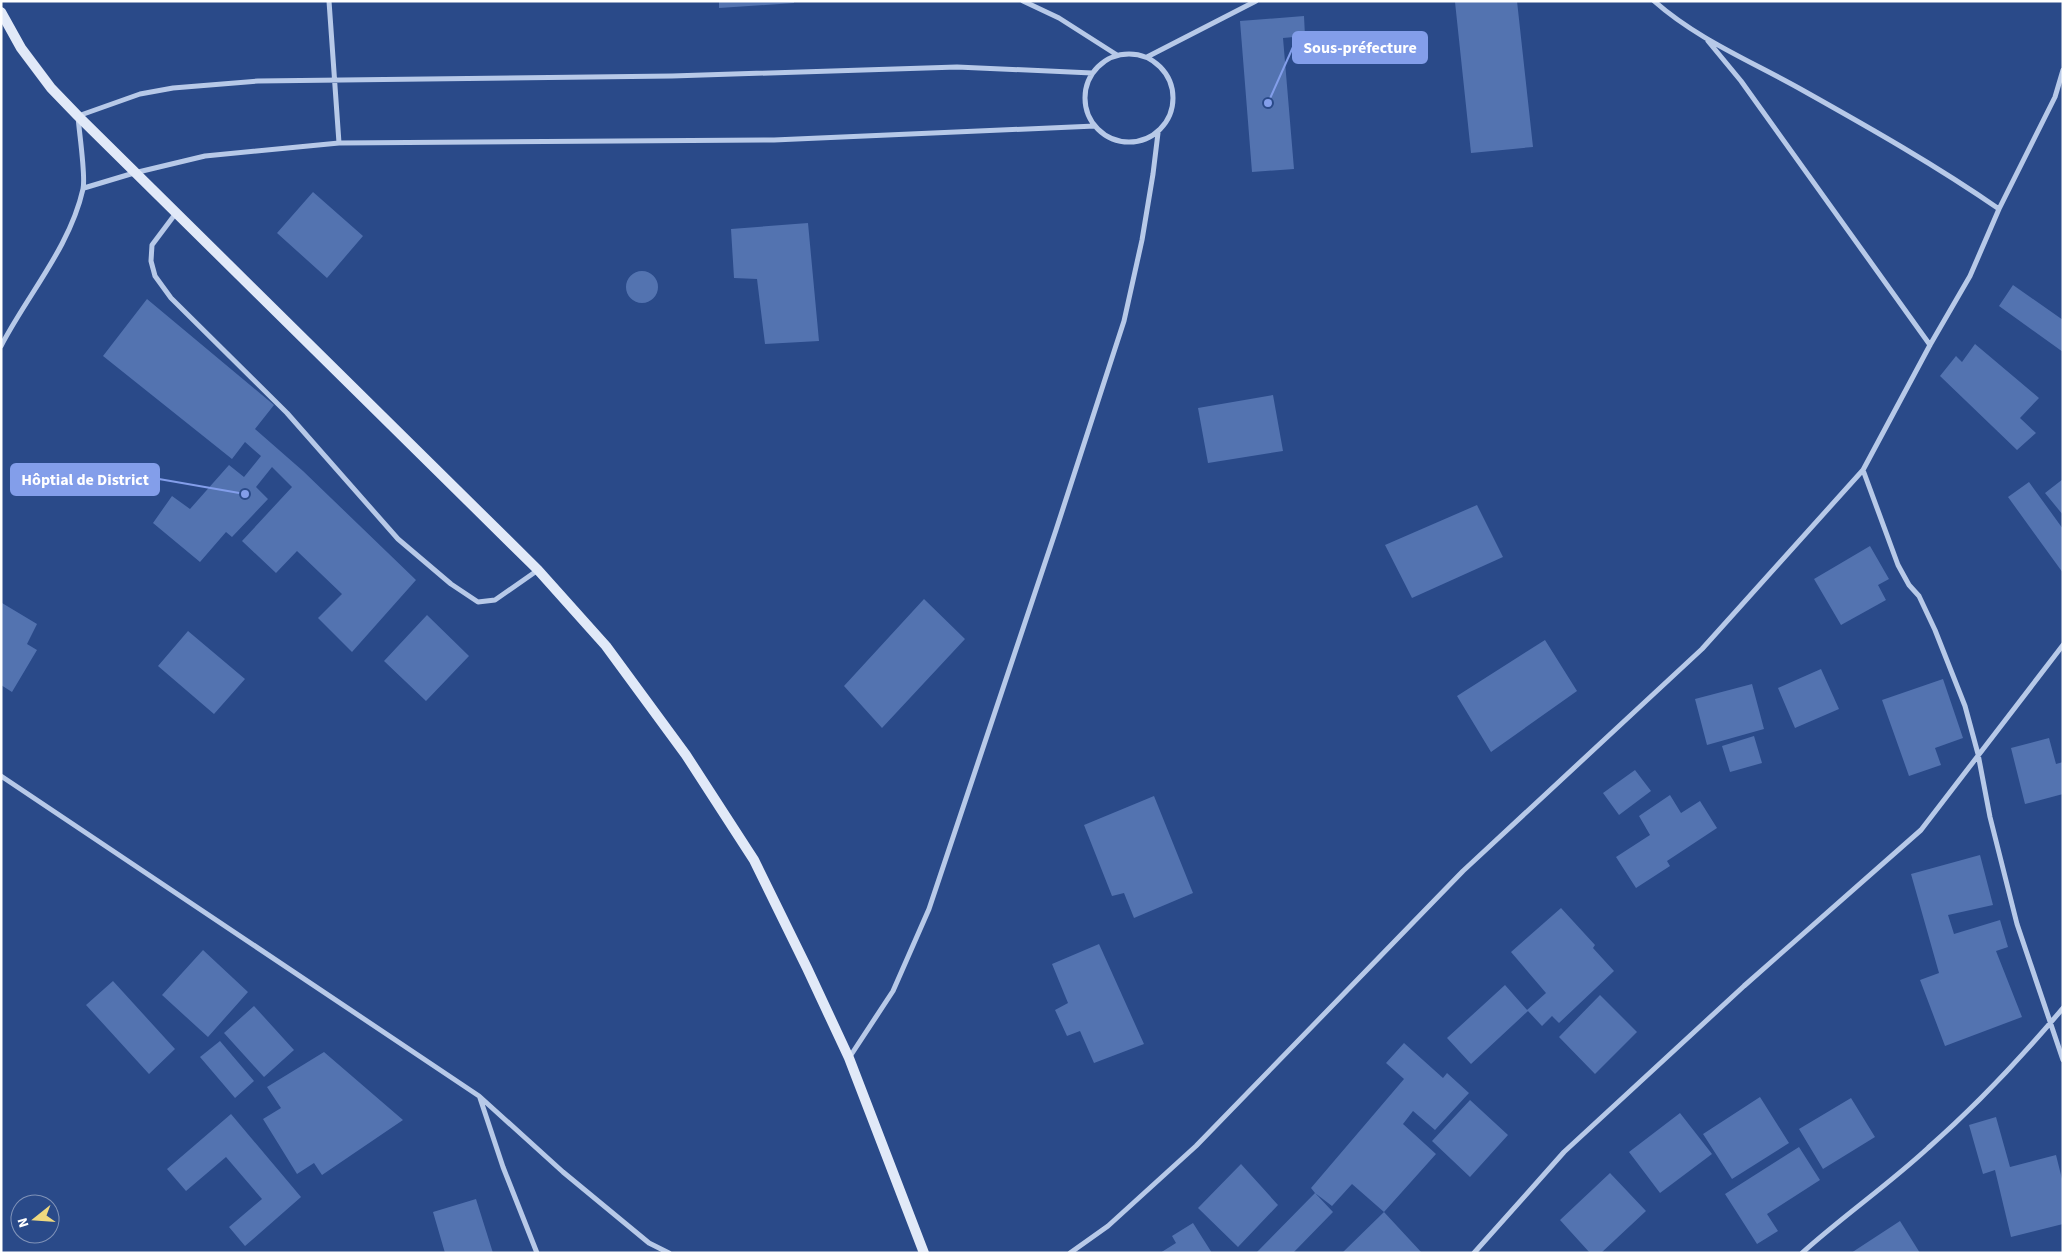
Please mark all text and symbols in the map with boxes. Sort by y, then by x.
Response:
callout: Sous-préfecture [1293,32,1427,63]
text: Sous-préfecture [1303,37,1417,59]
callout: Hôptial de District [11,464,159,495]
text: Hôptial de District [21,469,149,491]
north arrow [10,1194,60,1244]
text: N [13,1215,34,1230]

